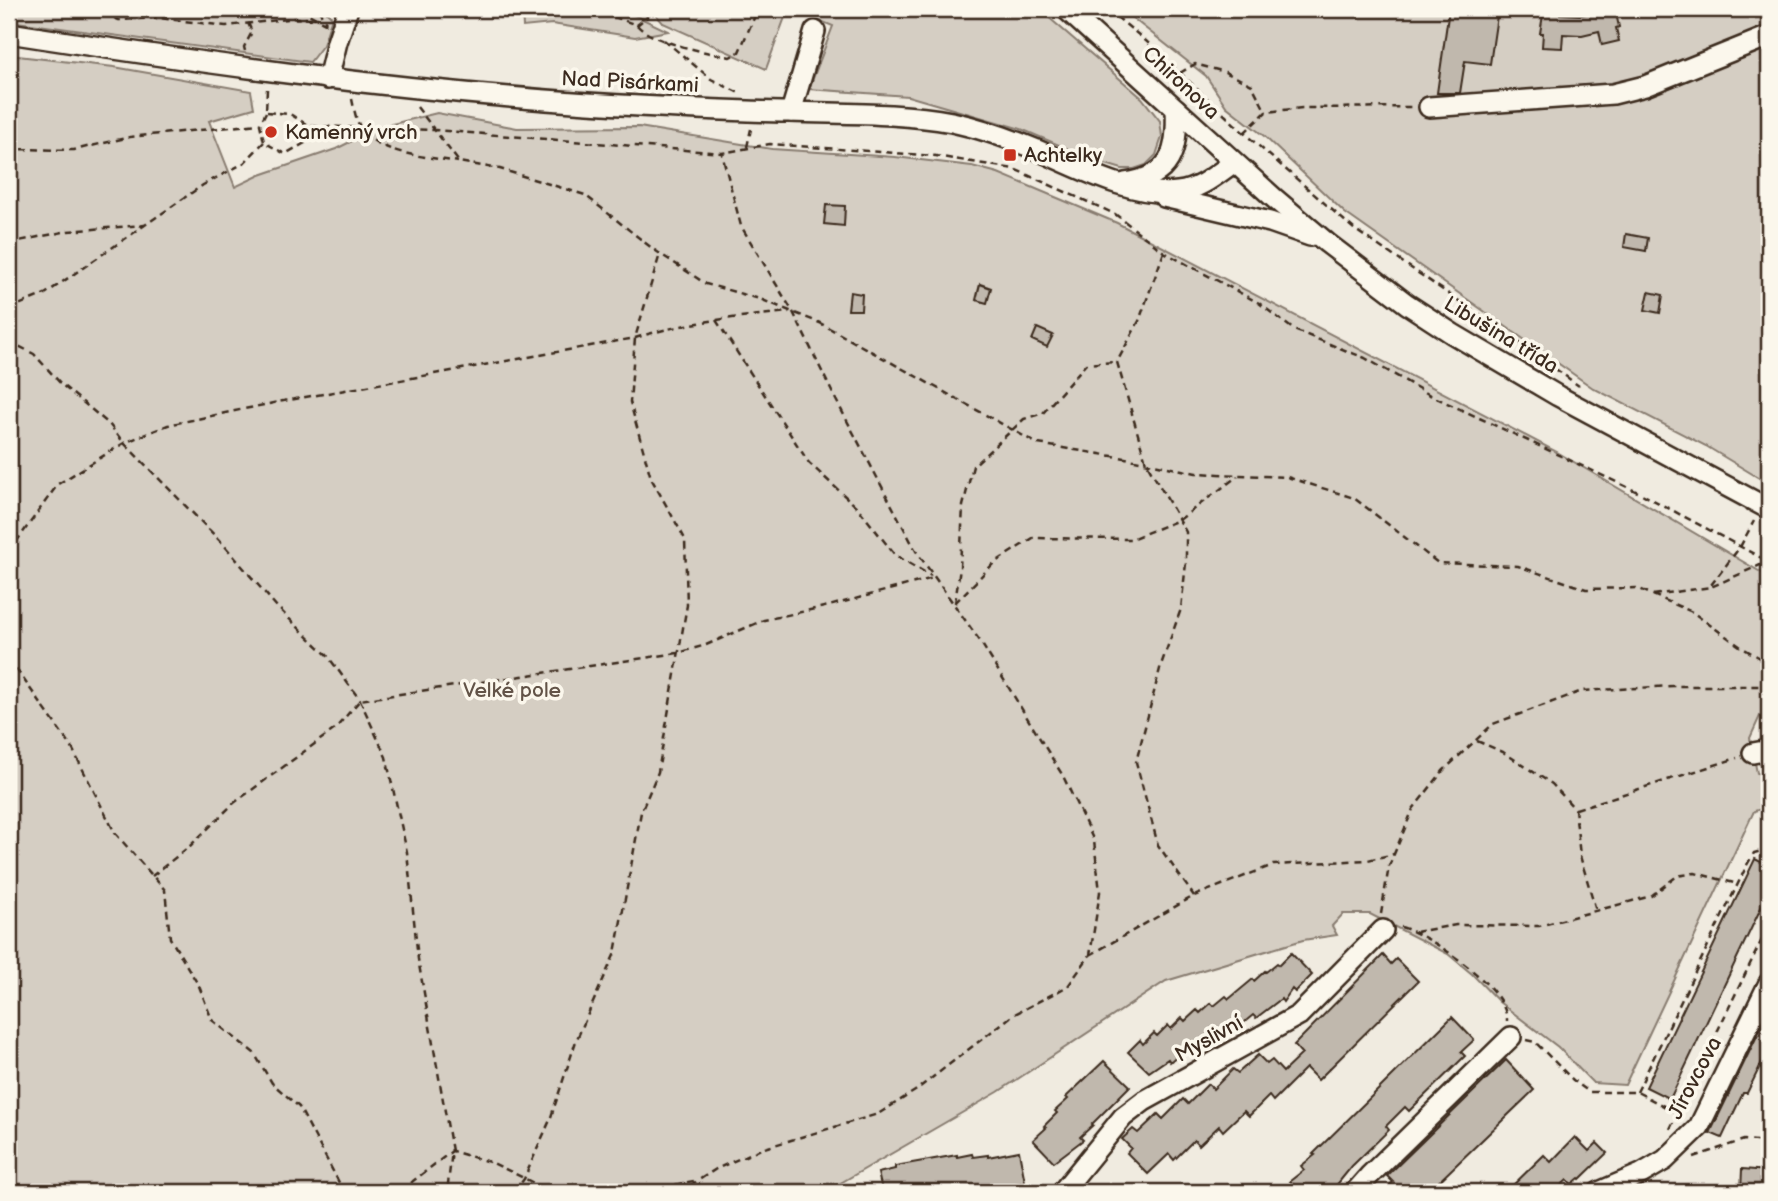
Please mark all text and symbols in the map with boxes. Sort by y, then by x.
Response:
street label: Chironova [1137,41,1225,125]
street label: Nad Pisárkami [561,66,699,98]
place label: Kamenný vrch [285,120,418,145]
marker: Kamenný vrch [263,124,279,140]
place label: Achtelky [1024,143,1103,168]
marker: Achtelky [1002,147,1018,163]
street label: Libušina třída [1439,291,1563,379]
park label: Velké pole [463,678,561,703]
street label: Myslivní [1171,1010,1248,1068]
street label: Jírovcova [1663,1032,1727,1124]

